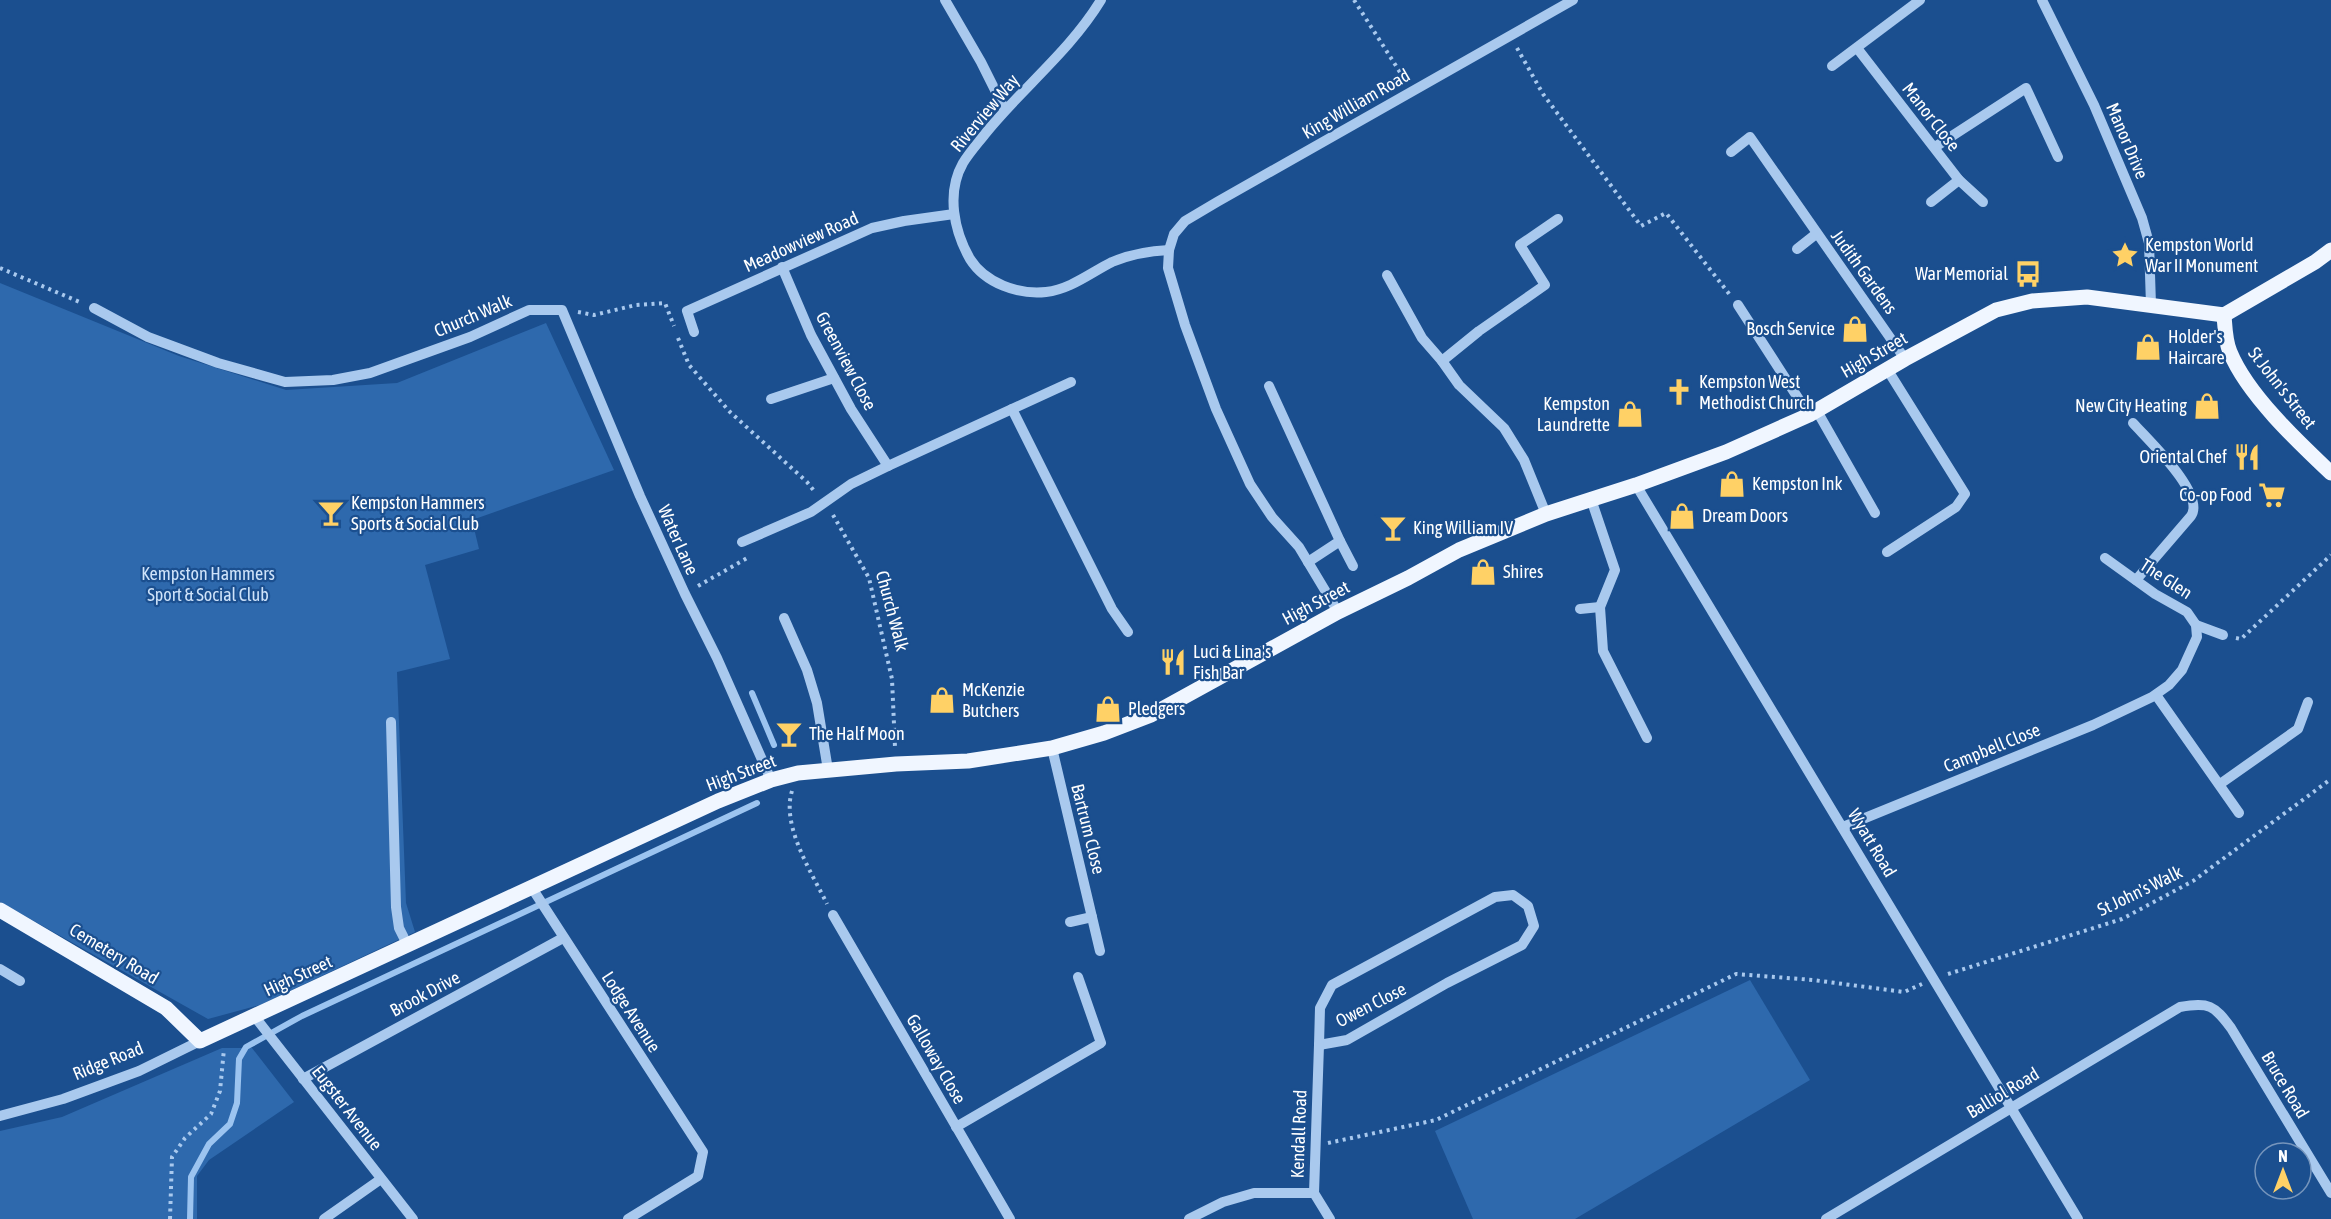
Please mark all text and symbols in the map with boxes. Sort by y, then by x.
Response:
street label: King William Road [1298,64,1413,143]
street label: Riverview Way [946,70,1023,156]
street label: Manor Close [1898,78,1965,155]
street label: Manor Drive [2102,100,2153,182]
street label: Meadowview Road [740,207,861,276]
street label: Judith Gardens [1827,226,1902,318]
place label: Kempston World War II Monument [2145,234,2258,276]
place icon: Kempston World War II Monument [2110,240,2140,270]
bus stop icon: War Memorial [2013,259,2043,289]
place label: War Memorial [1915,263,2008,284]
street label: Church Walk [431,290,515,341]
street label: Greenview Close [812,308,881,413]
shop icon: Bosch Service [1840,314,1870,344]
place label: Bosch Service [1746,318,1835,339]
place label: Holder's Haircare [2168,326,2225,368]
street label: High Street [1837,327,1911,382]
shop icon: Holder's Haircare [2133,332,2163,362]
street label: St John's Street [2244,343,2321,433]
place label: Kempston West Methodist Church [1699,371,1815,413]
church icon: Kempston West Methodist Church [1664,377,1694,407]
shop icon: New City Heating [2192,391,2222,421]
place label: Kempston Laundrette [1537,393,1610,435]
place label: New City Heating [2075,395,2187,416]
shop icon: Kempston Laundrette [1615,399,1645,429]
restaurant icon: Oriental Chef [2232,442,2262,472]
place label: Oriental Chef [2139,446,2227,467]
shop icon: Kempston Ink [1717,469,1747,499]
place label: Kempston Ink [1752,473,1842,494]
supermarket icon: Co-op Food [2257,480,2287,510]
place label: Co-op Food [2179,484,2252,505]
place label: Kempston Hammers Sports & Social Club [351,492,485,534]
bar icon: Kempston Hammers Sports & Social Club [316,498,346,528]
shop icon: Dream Doors [1667,501,1697,531]
street label: Water Lane [654,502,703,578]
place label: Dream Doors [1702,505,1788,526]
bar icon: King William IV [1378,513,1408,543]
place label: King William IV [1413,517,1513,538]
street label: The Glen [2136,554,2196,603]
shop icon: Shires [1468,557,1498,587]
place label: Shires [1503,561,1543,582]
park label: Kempston Hammers Sport & Social Club [141,563,275,605]
street label: Church Walk [872,568,913,653]
street label: High Street [1279,576,1353,629]
place label: Luci & Lina's Fish Bar [1193,641,1271,683]
restaurant icon: Luci & Lina's Fish Bar [1158,647,1188,677]
place label: McKenzie Butchers [962,679,1025,721]
shop icon: McKenzie Butchers [927,685,957,715]
shop icon: Pledgers [1093,694,1123,724]
place label: Pledgers [1128,698,1185,719]
bar icon: The Half Moon [774,719,804,749]
street label: Campbell Close [1940,719,2043,776]
place label: The Half Moon [809,723,905,744]
street label: High Street [703,750,779,795]
street label: Bartrum Close [1067,782,1110,876]
street label: Wyatt Road [1844,805,1901,881]
street label: St John's Walk [2094,861,2186,920]
street label: Cemetery Road [66,919,163,988]
street label: High Street [260,951,335,1000]
street label: Brook Drive [386,966,463,1021]
street label: Lodge Avenue [598,968,665,1056]
street label: Owen Close [1332,978,1409,1031]
street label: Galloway Close [902,1010,971,1107]
street label: Ridge Road [70,1037,146,1084]
street label: Bruce Road [2257,1048,2314,1122]
street label: Eugster Avenue [308,1061,387,1154]
street label: Balliol Road [1963,1063,2043,1122]
street label: Kendall Road [1286,1089,1311,1179]
north arrow [2253,1141,2313,1201]
text: N [2278,1147,2288,1165]

